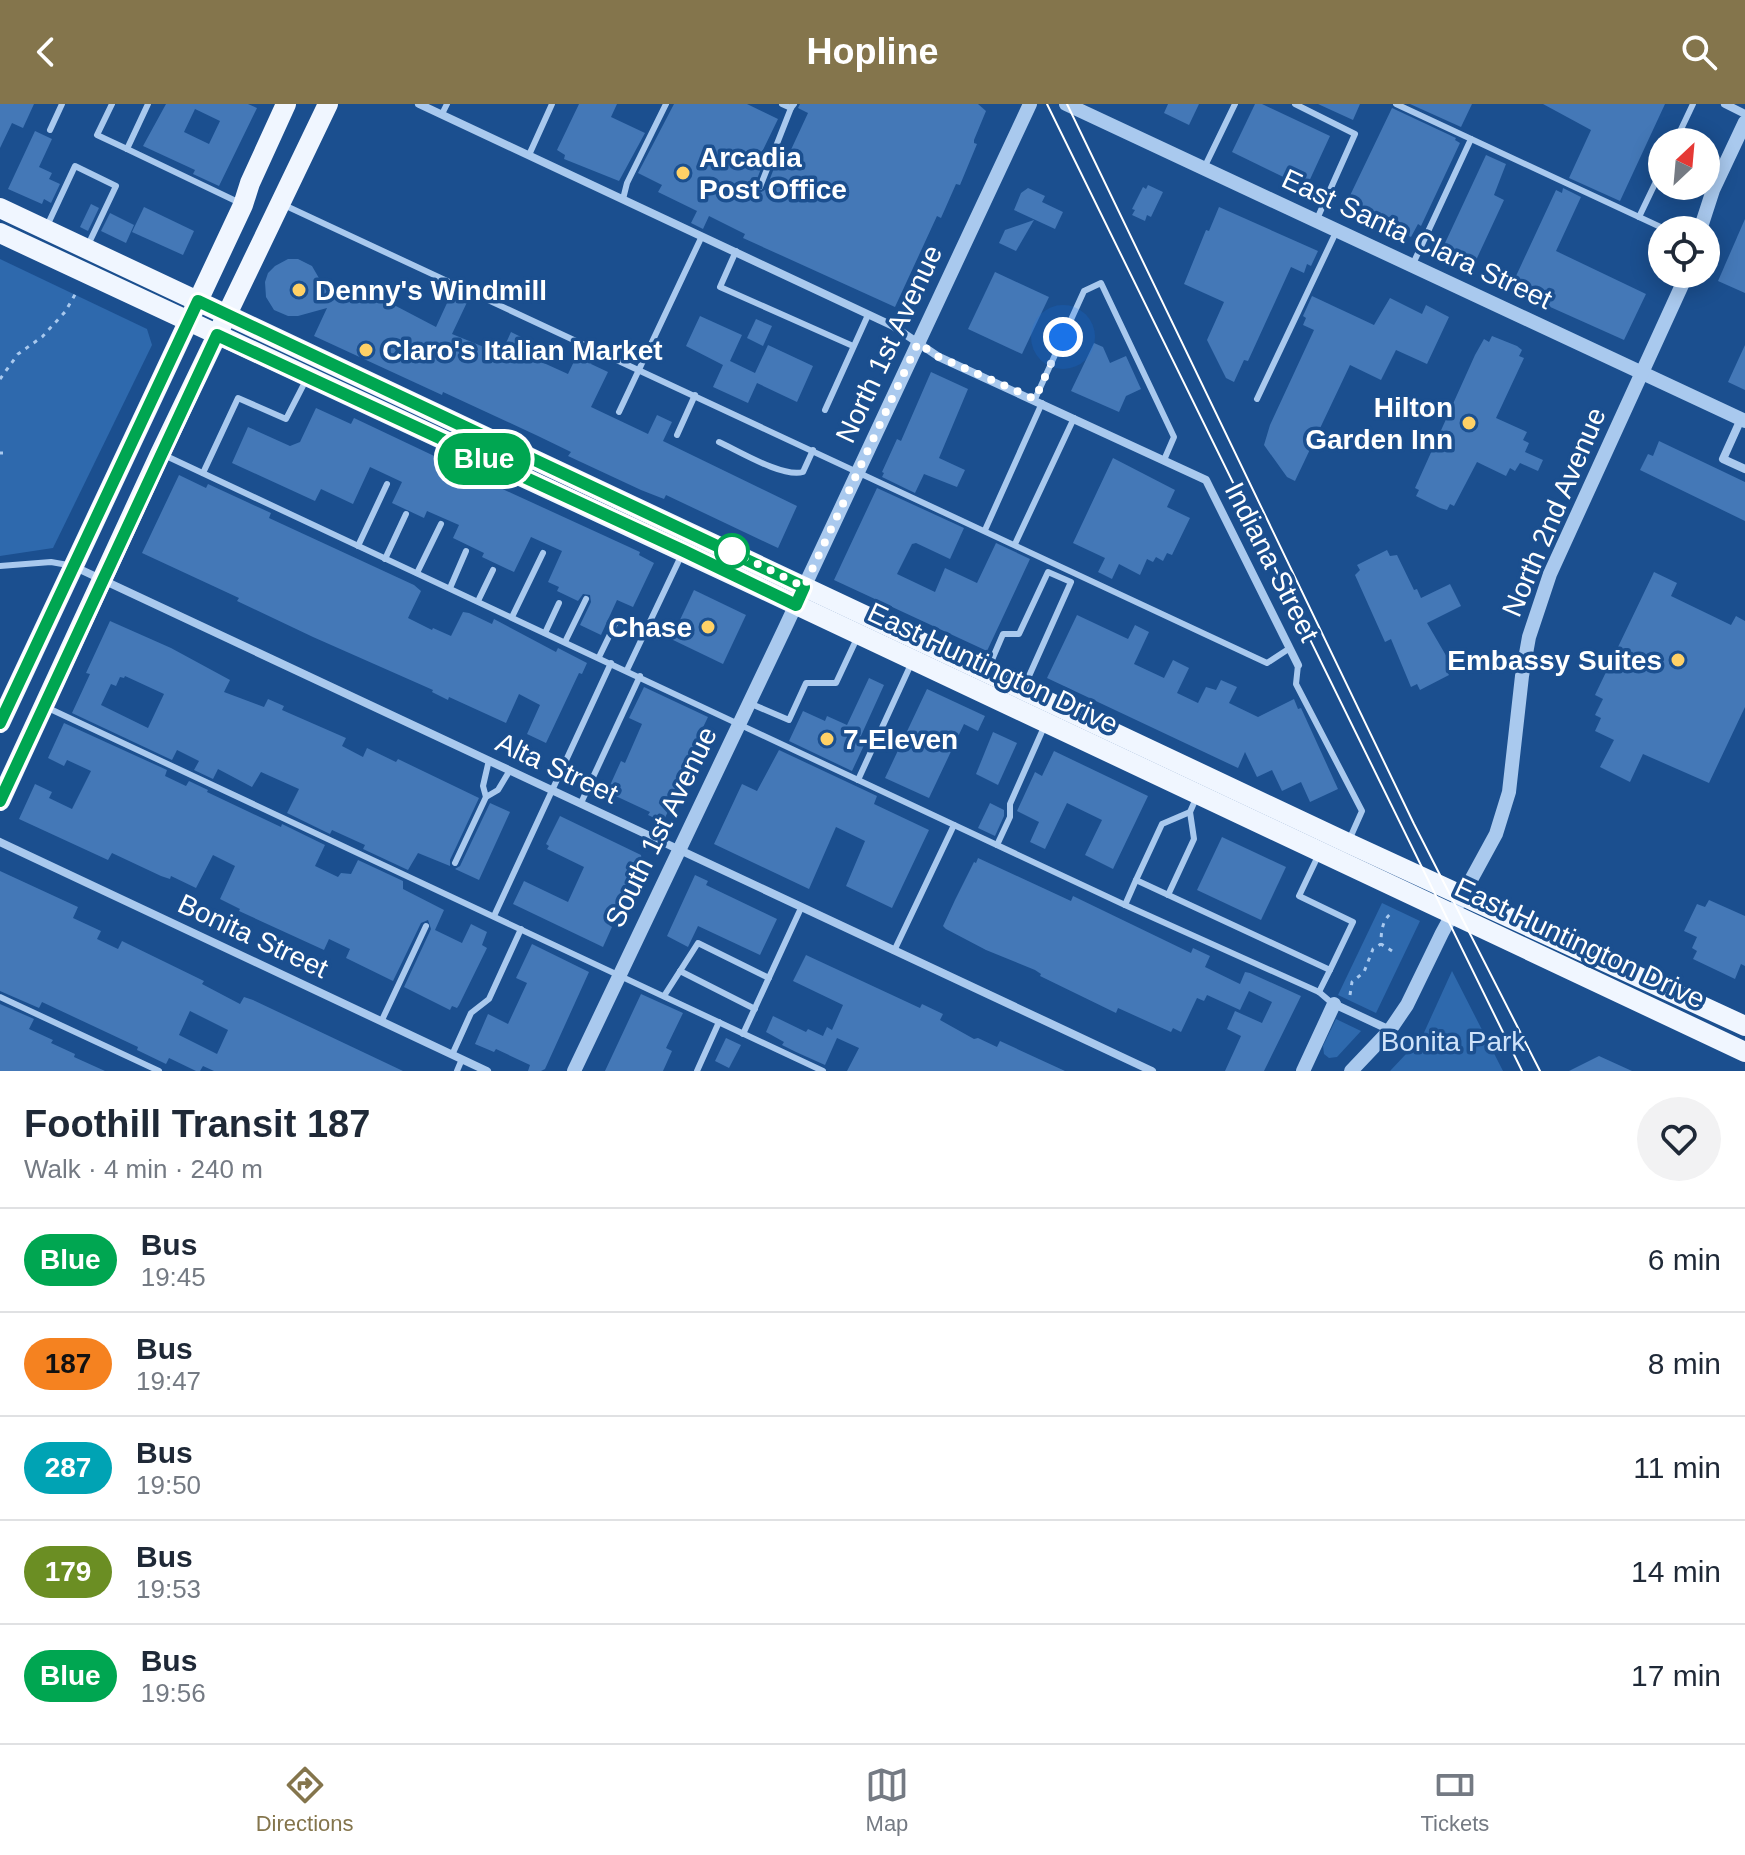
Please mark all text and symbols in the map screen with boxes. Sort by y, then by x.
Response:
icon: back [24,30,68,74]
icon: search [1677,30,1721,74]
text: Hopline [807,31,939,72]
north arrow [1648,128,1720,200]
map controls [1648,128,1720,288]
place label: Arcadia Post Office [699,142,847,205]
street label: East Santa Clara Street [1277,163,1557,315]
marker: Arcadia Post Office [674,164,692,182]
button: locate [1648,216,1720,288]
street label: North 1st Avenue [830,240,948,448]
place label: Denny's Windmill [315,275,547,306]
marker: Denny's Windmill [290,281,308,299]
your location [1043,317,1083,357]
place label: Claro's Italian Market [382,335,663,366]
marker: Claro's Italian Market [357,341,375,359]
place label: Hilton Garden Inn [1305,392,1453,455]
street label: North 2nd Avenue [1496,403,1612,621]
marker: Hilton Garden Inn [1460,414,1478,432]
line badge: Blue [428,433,540,485]
text: Blue [454,443,514,474]
street label: Indiana Street [1219,477,1325,647]
unlabelled marker [715,534,749,568]
street label: East Huntington Drive [863,596,1123,740]
place label: Chase [608,612,692,643]
marker: Chase [699,618,717,636]
place label: Embassy Suites [1447,645,1662,676]
marker: Embassy Suites [1669,651,1687,669]
street label: South 1st Avenue [599,722,723,932]
place label: 7-Eleven [843,724,958,755]
street label: Alta Street [491,726,623,810]
marker: 7-Eleven [818,730,836,748]
street label: East Huntington Drive [1450,871,1710,1015]
street label: Bonita Street [173,888,333,984]
park label: Bonita Park [1381,1026,1526,1057]
button: heart [1637,1097,1721,1181]
text: Foothill Transit 187 [24,1103,370,1145]
text: Walk · 4 min · 240 m [24,1154,263,1184]
text: Bus [141,1228,197,1261]
text: 6 min [1648,1243,1721,1276]
text: Blue [40,1244,101,1275]
text: 19:45 [141,1262,206,1292]
text: Bus [136,1332,193,1365]
text: 8 min [1648,1347,1721,1380]
text: 187 [45,1348,91,1379]
text: 19:47 [136,1366,201,1396]
text: Bus [136,1436,193,1469]
text: 11 min [1633,1451,1721,1484]
text: 287 [45,1452,91,1483]
text: 19:50 [136,1470,201,1500]
text: Bus [136,1540,193,1573]
text: 14 min [1631,1555,1721,1588]
text: 179 [45,1556,91,1587]
text: 19:53 [136,1574,201,1604]
text: Bus [141,1644,197,1677]
text: 17 min [1631,1659,1721,1692]
text: Blue [40,1660,101,1691]
text: 19:56 [141,1678,206,1708]
tab: Directions [256,1763,354,1837]
tab: Map [865,1763,909,1837]
tab: Tickets [1420,1763,1489,1837]

